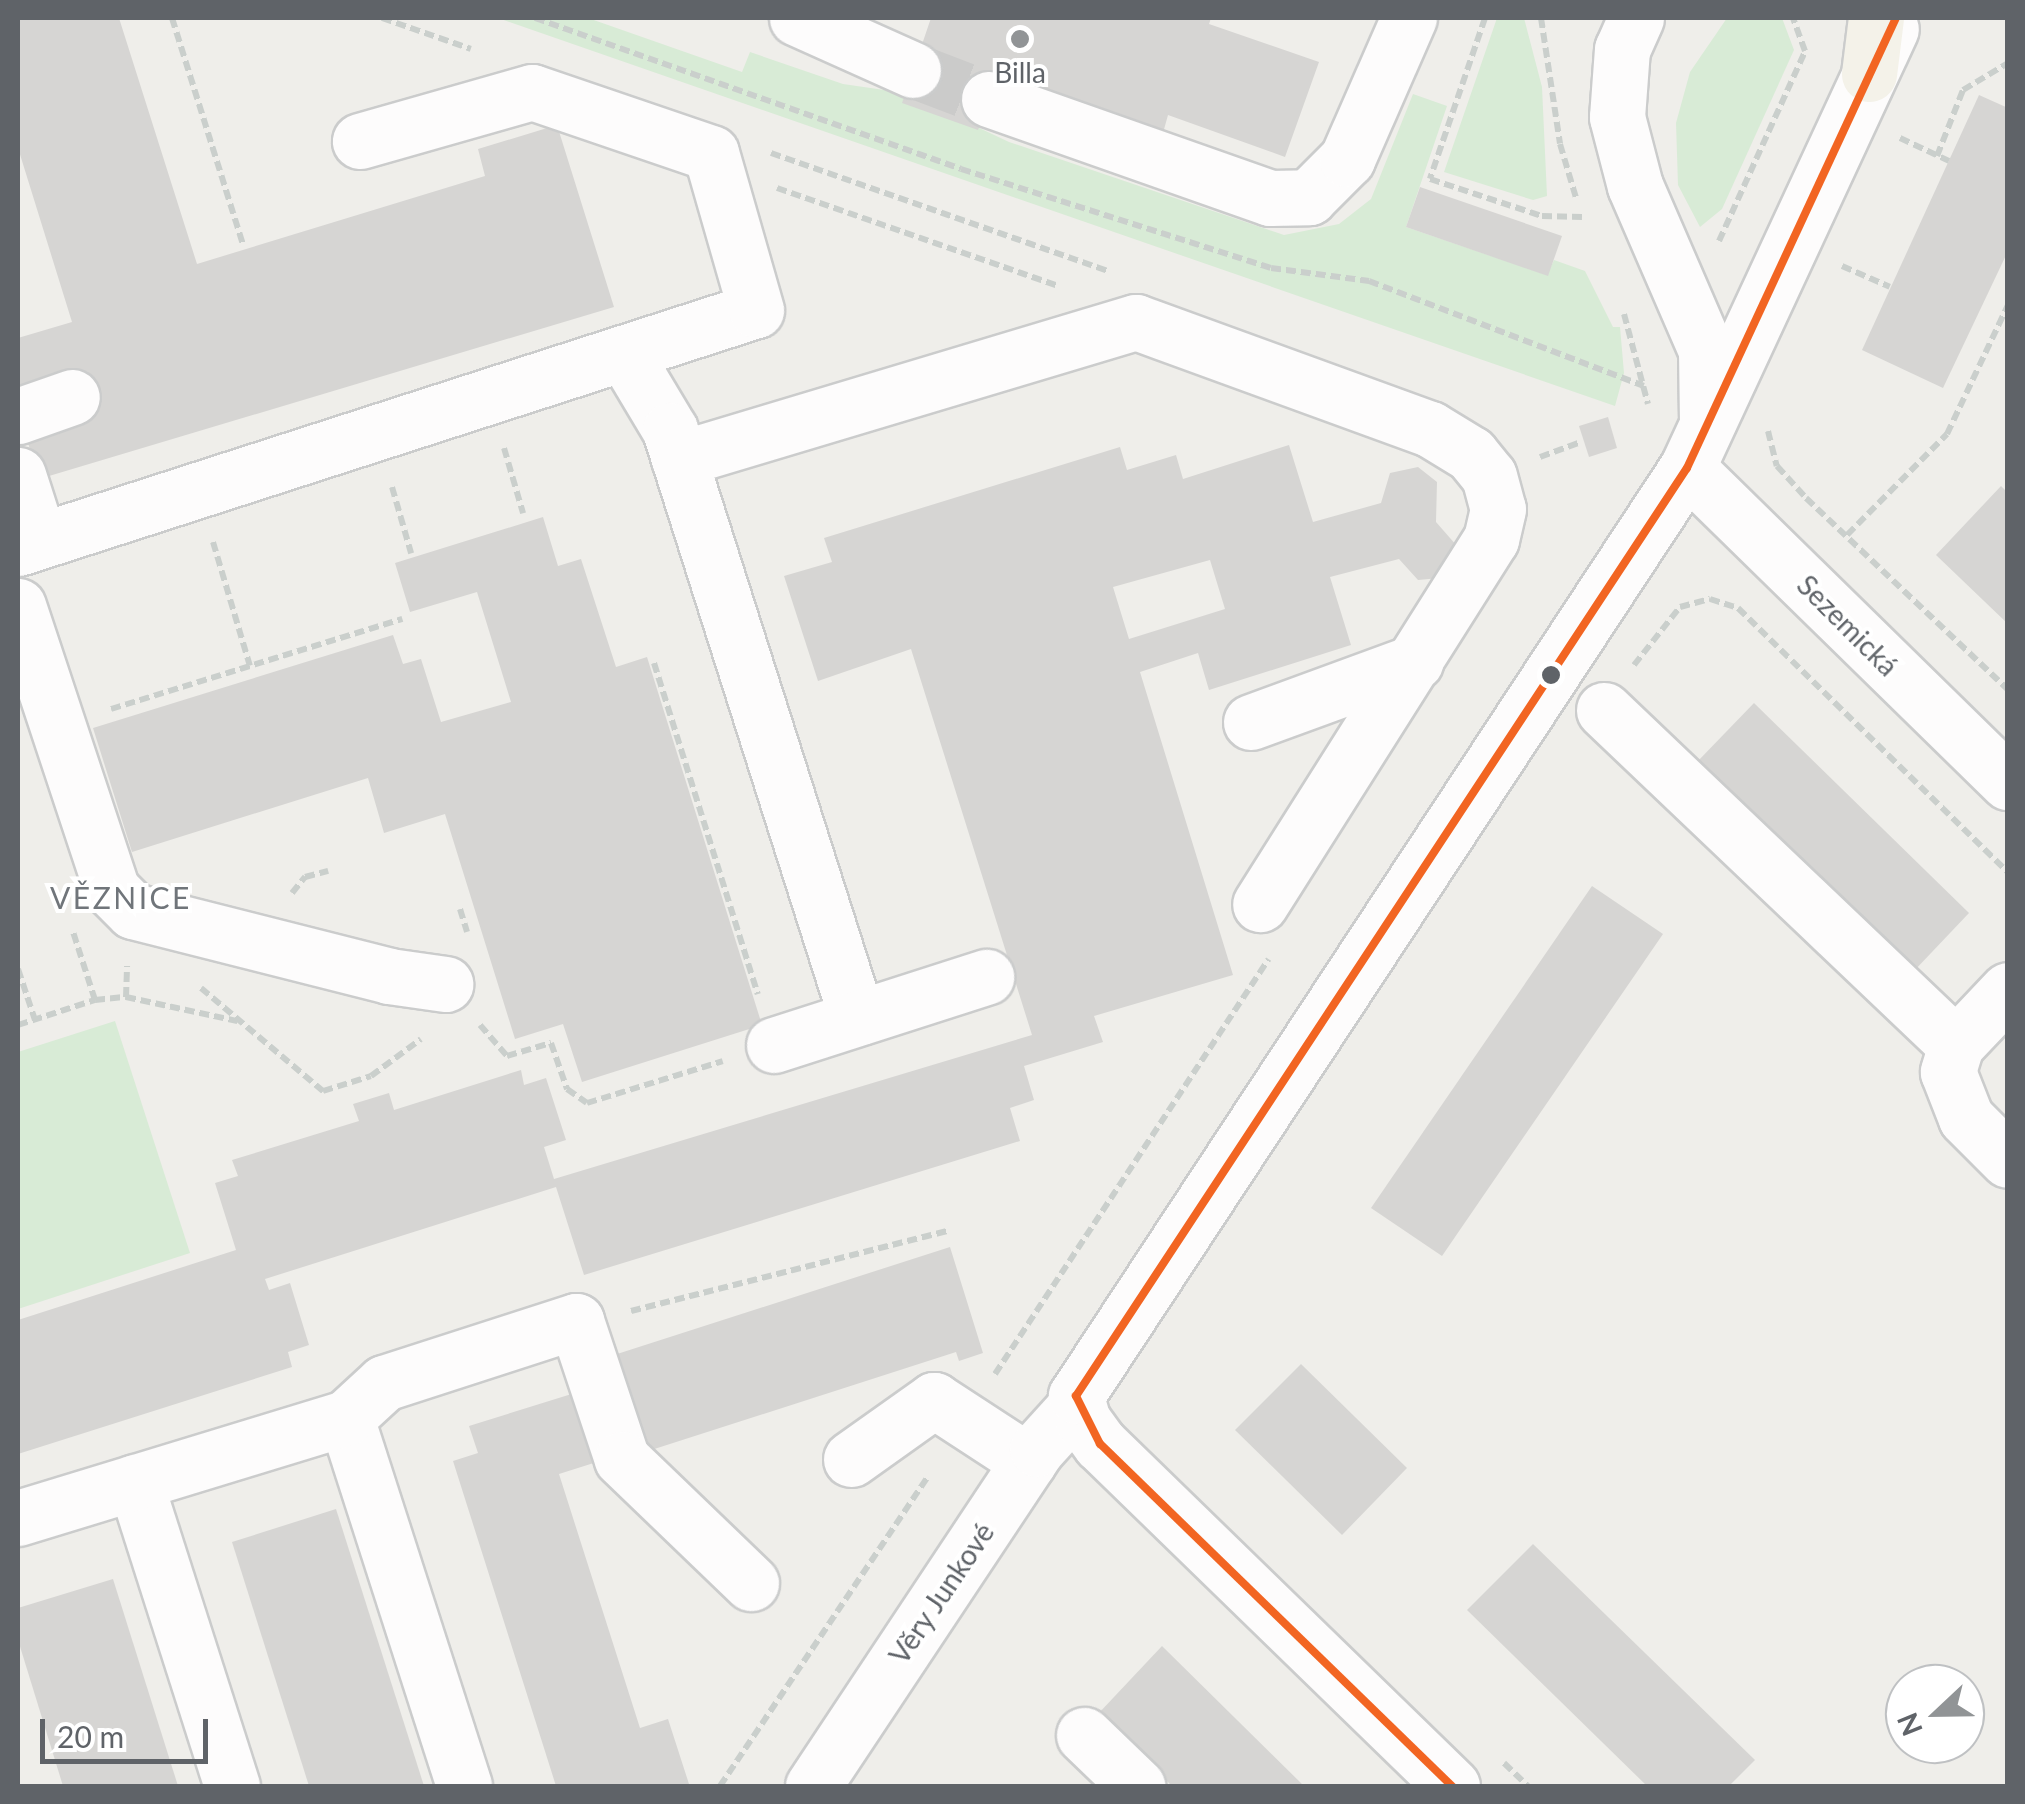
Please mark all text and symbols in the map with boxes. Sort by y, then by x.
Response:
marker: Billa [1009,28,1031,50]
place label: Billa [994,55,1046,89]
street label: Sezemická [1791,568,1905,682]
unlabelled marker [1541,665,1561,685]
district label: VĚZNICE [50,879,192,915]
street label: Věry Junkové [881,1516,1001,1670]
north arrow [1885,1664,1985,1764]
scale bar [45,1699,212,1761]
text: N [1889,1708,1929,1741]
text: 20 m [57,1718,124,1754]

